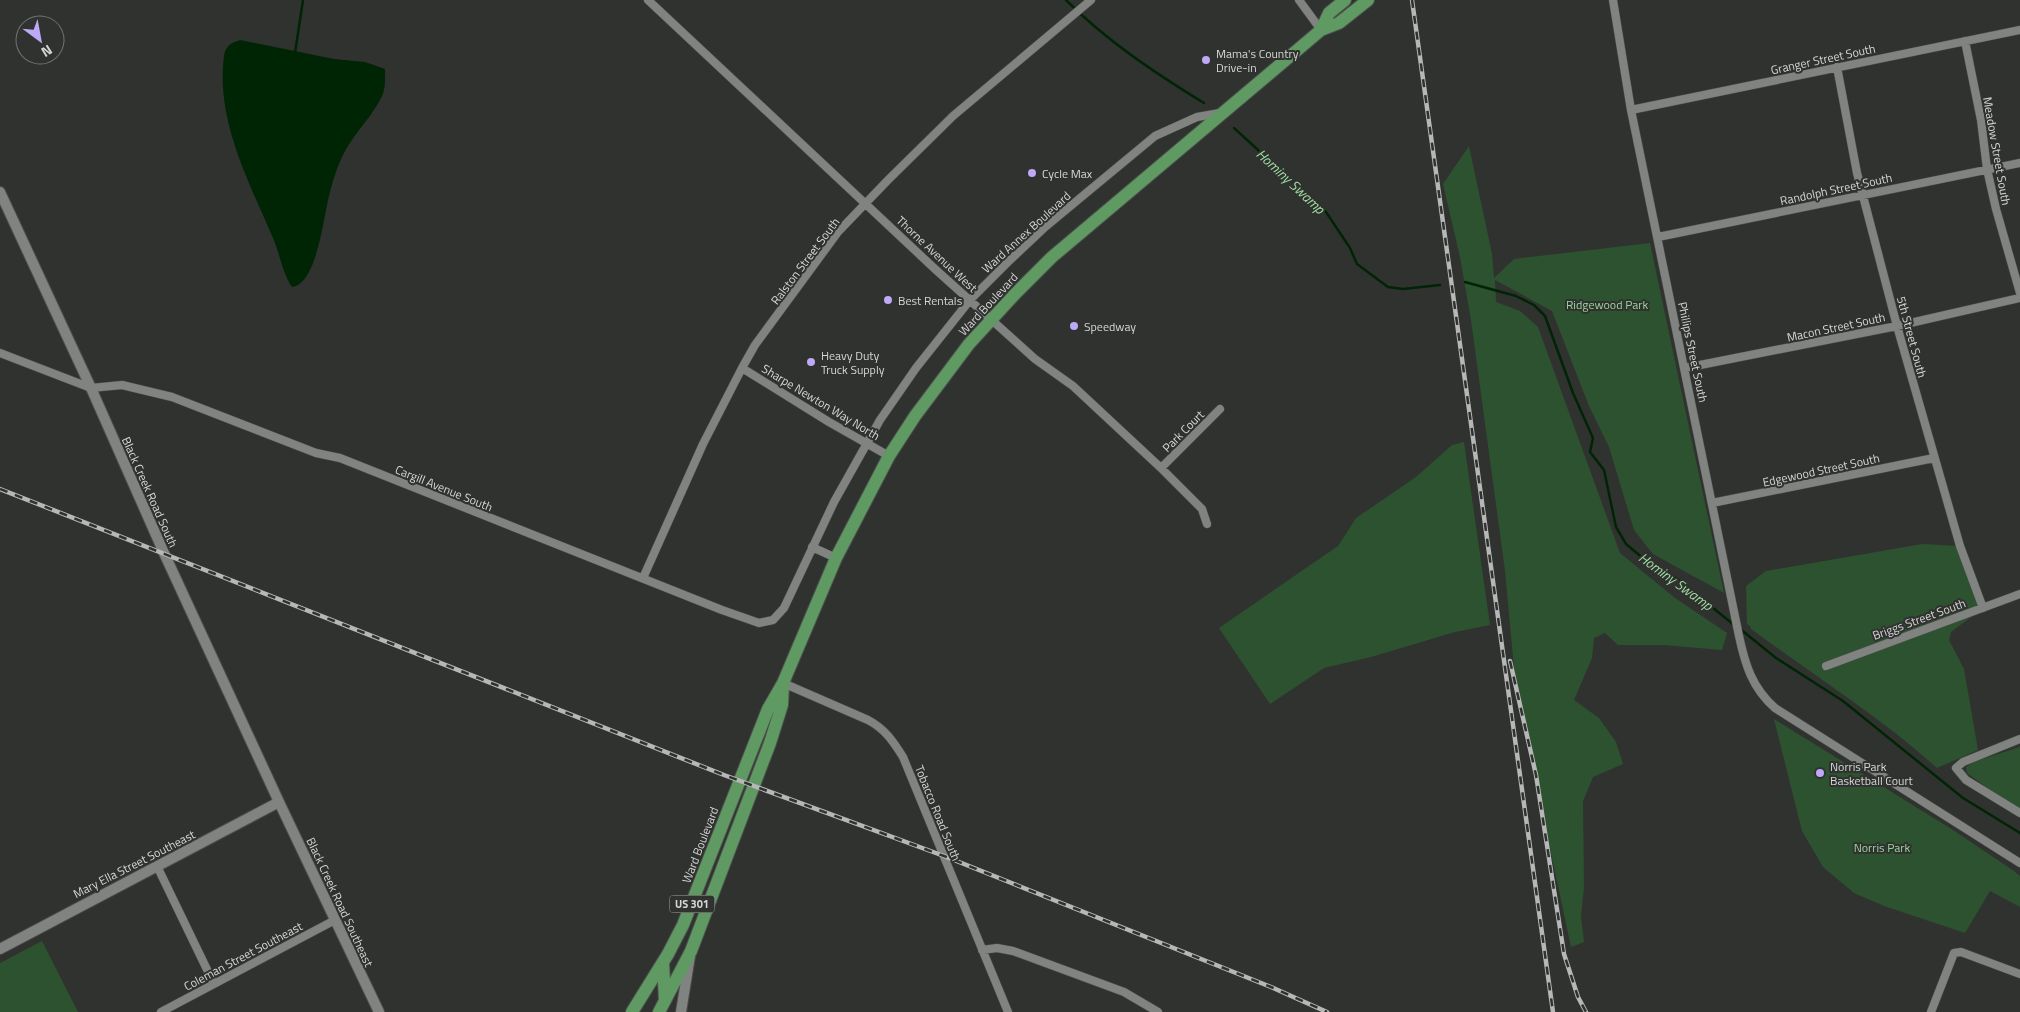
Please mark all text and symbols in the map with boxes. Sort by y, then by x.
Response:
north arrow [15,15,65,65]
street label: Granger Street South [1769,39,1877,79]
text: N [37,40,57,63]
place label: Mama's Country Drive-in [1216,44,1299,77]
marker: Mama's Country Drive-in [1200,54,1212,66]
street label: Meadow Street South [1978,95,2016,207]
water label: Hominy Swamp [1252,143,1331,219]
place label: Cycle Max [1042,164,1093,183]
marker: Cycle Max [1026,167,1038,179]
street label: Randolph Street South [1778,168,1894,210]
street label: Ward Annex Boulevard [977,187,1075,277]
street label: Thorne Avenue West [892,211,982,297]
street label: Ralston Street South [766,213,844,309]
street label: Ward Boulevard [954,268,1022,340]
place label: Best Rentals [898,291,963,310]
marker: Best Rentals [882,294,894,306]
street label: 5th Street South [1892,294,1932,380]
park label: Ridgewood Park [1566,295,1648,314]
street label: Phillips Street South [1673,300,1713,404]
street label: Macon Street South [1785,307,1887,347]
place label: Speedway [1084,317,1136,336]
marker: Speedway [1068,320,1080,332]
place label: Heavy Duty Truck Supply [821,346,885,379]
marker: Heavy Duty Truck Supply [805,356,817,368]
street label: Sharpe Newton Way North [758,359,884,445]
street label: Park Court [1158,405,1209,456]
street label: Black Creek Road South [117,434,183,550]
street label: Edgewood Street South [1761,448,1881,492]
street label: Cargill Avenue South [392,460,496,516]
water label: Hominy Swamp [1634,547,1718,616]
street label: Briggs Street South [1870,593,1968,645]
place label: Norris Park Basketball Court [1830,757,1914,790]
street label: Tobacco Road South [910,762,966,864]
marker: Norris Park Basketball Court [1814,767,1826,779]
street label: Ward Boulevard [677,804,723,886]
street label: Mary Ella Street Southeast [70,825,199,903]
street label: Black Creek Road Southeast [302,834,379,971]
park label: Norris Park [1854,838,1911,857]
road number: US 301 [670,896,714,912]
street label: Coleman Street Southeast [180,916,306,995]

